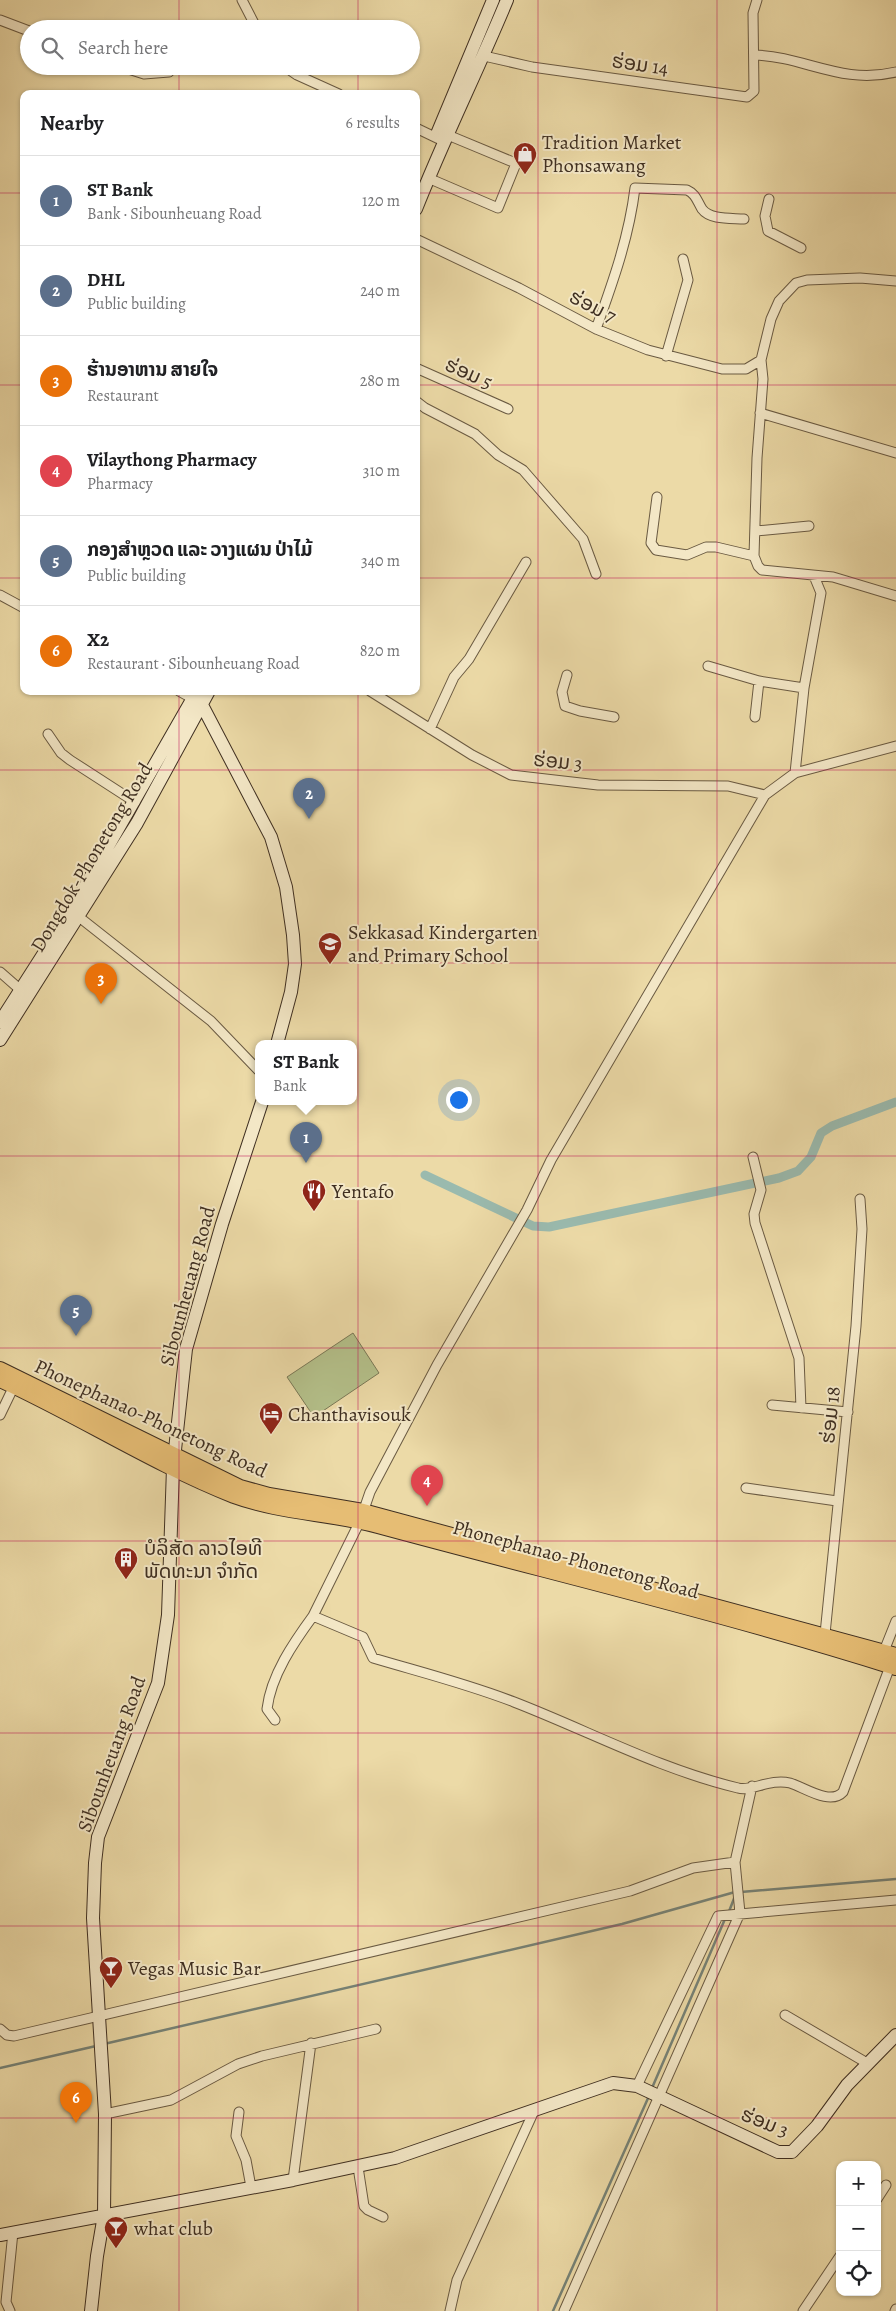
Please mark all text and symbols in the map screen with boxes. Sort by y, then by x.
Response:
search box [20,20,420,75]
icon: search [38,34,66,62]
text: Search here [78,35,168,61]
street label: ຮ່ອມ 14 [610,47,670,82]
text: Nearby [40,109,103,137]
text: 6 results [346,112,400,134]
place label: Tradition Market Phonsawang [542,129,682,179]
shop icon: Tradition Market Phonsawang [512,141,538,175]
text: ST Bank [87,177,153,203]
text: 1 [53,190,59,212]
text: 120 m [362,190,400,212]
text: Bank · Sibounheuang Road [87,203,262,225]
text: DHL [87,267,124,293]
text: 2 [52,280,60,302]
text: 240 m [360,280,400,302]
street label: ຮ່ອມ 7 [565,283,621,330]
text: Public building [87,293,186,315]
street label: ຮ່ອມ 5 [441,351,497,396]
text: ຮ້ານອາຫານ ສາຍໃຈ [87,357,218,383]
text: 3 [53,370,59,392]
text: 280 m [360,370,400,392]
text: Restaurant [87,385,159,407]
text: Vilaythong Pharmacy [87,447,257,473]
text: 4 [52,460,60,482]
text: 310 m [363,460,400,482]
text: Pharmacy [87,473,153,495]
text: ກອງສໍາຫຼວດ ແລະ ວາງແຜນ ປ່າໄມ້ [87,537,312,563]
text: 5 [53,550,59,572]
text: 340 m [361,550,400,572]
text: Public building [87,565,186,587]
text: X2 [87,627,109,653]
text: 6 [52,640,60,662]
text: 820 m [360,640,400,662]
text: Restaurant · Sibounheuang Road [87,653,300,675]
street label: ຮ່ອມ 3 [532,745,584,777]
street label: Dongdok-Phonetong Road [24,757,159,957]
pin: 2 [293,778,325,819]
place label: Sekkasad Kindergarten and Primary School [348,919,538,969]
school or university icon: Sekkasad Kindergarten and Primary School [317,931,343,965]
pin: 3 [85,963,117,1004]
popup [255,1040,357,1105]
text: ST Bank [273,1049,339,1075]
text: Bank [273,1075,307,1097]
your location [446,1087,472,1113]
pin: 1 [290,1122,322,1163]
restaurant icon: Yentafo [301,1178,327,1212]
place label: Yentafo [331,1178,394,1205]
street label: Sibounheuang Road [153,1203,222,1369]
pin: 5 [60,1295,92,1336]
street label: Phonephanao-Phonetong Road [30,1353,272,1484]
street label: ຮ່ອມ 18 [814,1385,847,1445]
hotel icon: Chanthavisouk [258,1401,284,1435]
place label: Chanthavisouk [288,1401,411,1428]
pin: 4 [411,1465,443,1506]
street label: Phonephanao-Phonetong Road [450,1514,702,1605]
place label: ບໍລິສັດ ລາວໄອທີ ພັດທະນາ ຈຳກັດ [144,1535,262,1585]
building icon: ບໍລິສັດ ລາວໄອທີ ພັດທະນາ ຈຳກັດ [113,1546,139,1580]
street label: Sibounheuang Road [71,1672,152,1836]
bar icon: Vegas Music Bar [98,1955,124,1989]
place label: Vegas Music Bar [127,1955,261,1982]
pin: 6 [60,2082,92,2123]
street label: ຮ່ອມ 3 [737,2101,793,2144]
map controls [836,2161,881,2296]
button: + [836,2161,881,2206]
button: − [836,2206,881,2251]
bar icon: what club [103,2215,129,2249]
place label: what club [133,2215,213,2242]
button: locate [836,2251,881,2296]

